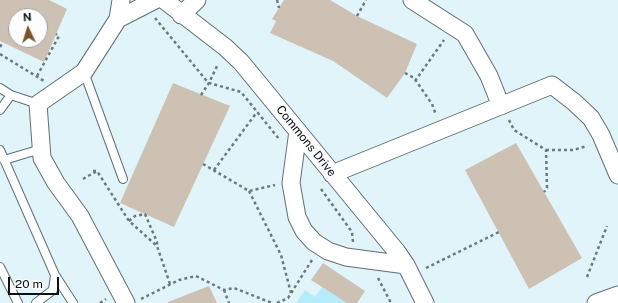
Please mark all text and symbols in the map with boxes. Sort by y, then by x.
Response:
north arrow [8,8,48,48]
text: N [23,11,32,23]
street label: Commons Drive [273,103,339,179]
scale bar [10,269,61,295]
text: 20 m [15,277,43,291]

